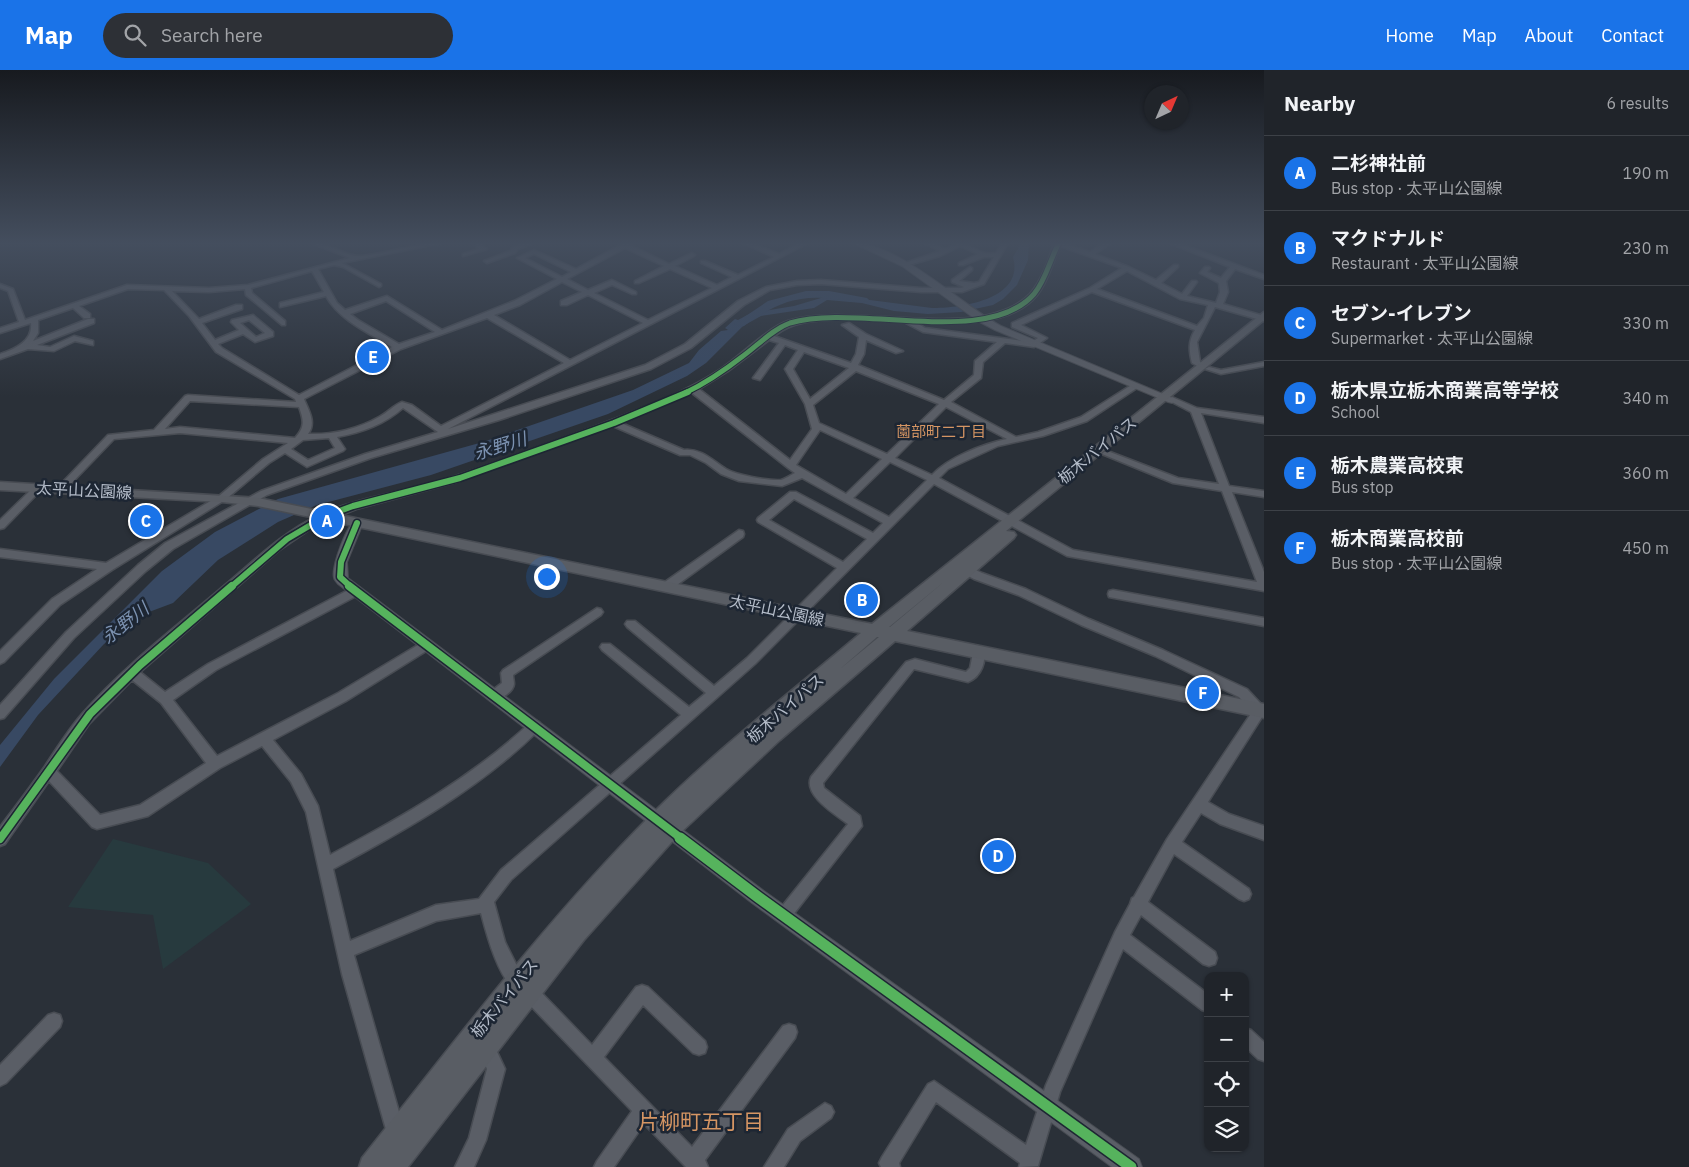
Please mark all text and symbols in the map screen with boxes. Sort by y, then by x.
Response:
search box [103,13,453,58]
text: Map [25,19,73,51]
icon: search [121,21,149,49]
text: Search here [161,23,263,47]
text: Home [1386,24,1434,47]
text: Map [1462,24,1497,47]
text: About [1525,24,1573,47]
text: Contact [1601,24,1664,47]
north arrow [1144,85,1189,130]
text: Nearby [1284,89,1355,117]
text: 6 results [1606,93,1669,113]
text: 二杉神社前 [1331,151,1426,175]
text: A [1295,163,1305,183]
text: 190 m [1622,163,1669,183]
text: Bus stop · 太平山公園線 [1331,178,1502,198]
text: マクドナルド [1331,226,1445,250]
text: B [1295,238,1305,258]
text: 230 m [1622,238,1669,258]
text: Restaurant · 太平山公園線 [1331,253,1519,273]
text: セブン-イレブン [1331,301,1472,325]
text: C [1295,313,1305,333]
text: 330 m [1622,313,1669,333]
text: Supermarket · 太平山公園線 [1331,328,1533,348]
pin: E [357,338,389,376]
text: 栃木県立栃木商業高等学校 [1331,378,1559,402]
text: D [1294,388,1306,408]
text: 340 m [1622,388,1669,408]
text: School [1331,402,1380,422]
street label: 栃木バイパス [1054,412,1140,488]
district label: 薗部町二丁目 [896,422,986,441]
water label: 永野川 [471,427,531,465]
text: 栃木農業高校東 [1331,453,1464,477]
text: E [1295,463,1305,483]
text: 360 m [1622,463,1669,483]
text: Bus stop [1331,477,1394,497]
street label: 太平山公園線 [36,478,132,502]
pin: C [130,502,162,540]
pin: A [311,502,343,540]
text: 栃木商業高校前 [1331,526,1464,550]
text: F [1295,538,1305,558]
text: 450 m [1622,538,1669,558]
text: Bus stop · 太平山公園線 [1331,553,1502,573]
your location [534,564,560,590]
pin: B [846,581,878,619]
street label: 太平山公園線 [728,590,826,630]
water label: 永野川 [97,596,155,649]
street label: 栃木バイパス [742,669,828,747]
pin: F [1187,674,1219,712]
pin: D [982,837,1014,875]
street label: 栃木バイパス [466,955,542,1041]
map controls [1204,972,1249,1152]
button: + [1204,972,1249,1017]
button: − [1204,1017,1249,1062]
button: locate [1204,1062,1249,1107]
district label: 片柳町五丁目 [638,1107,764,1135]
button: layers [1204,1107,1249,1152]

